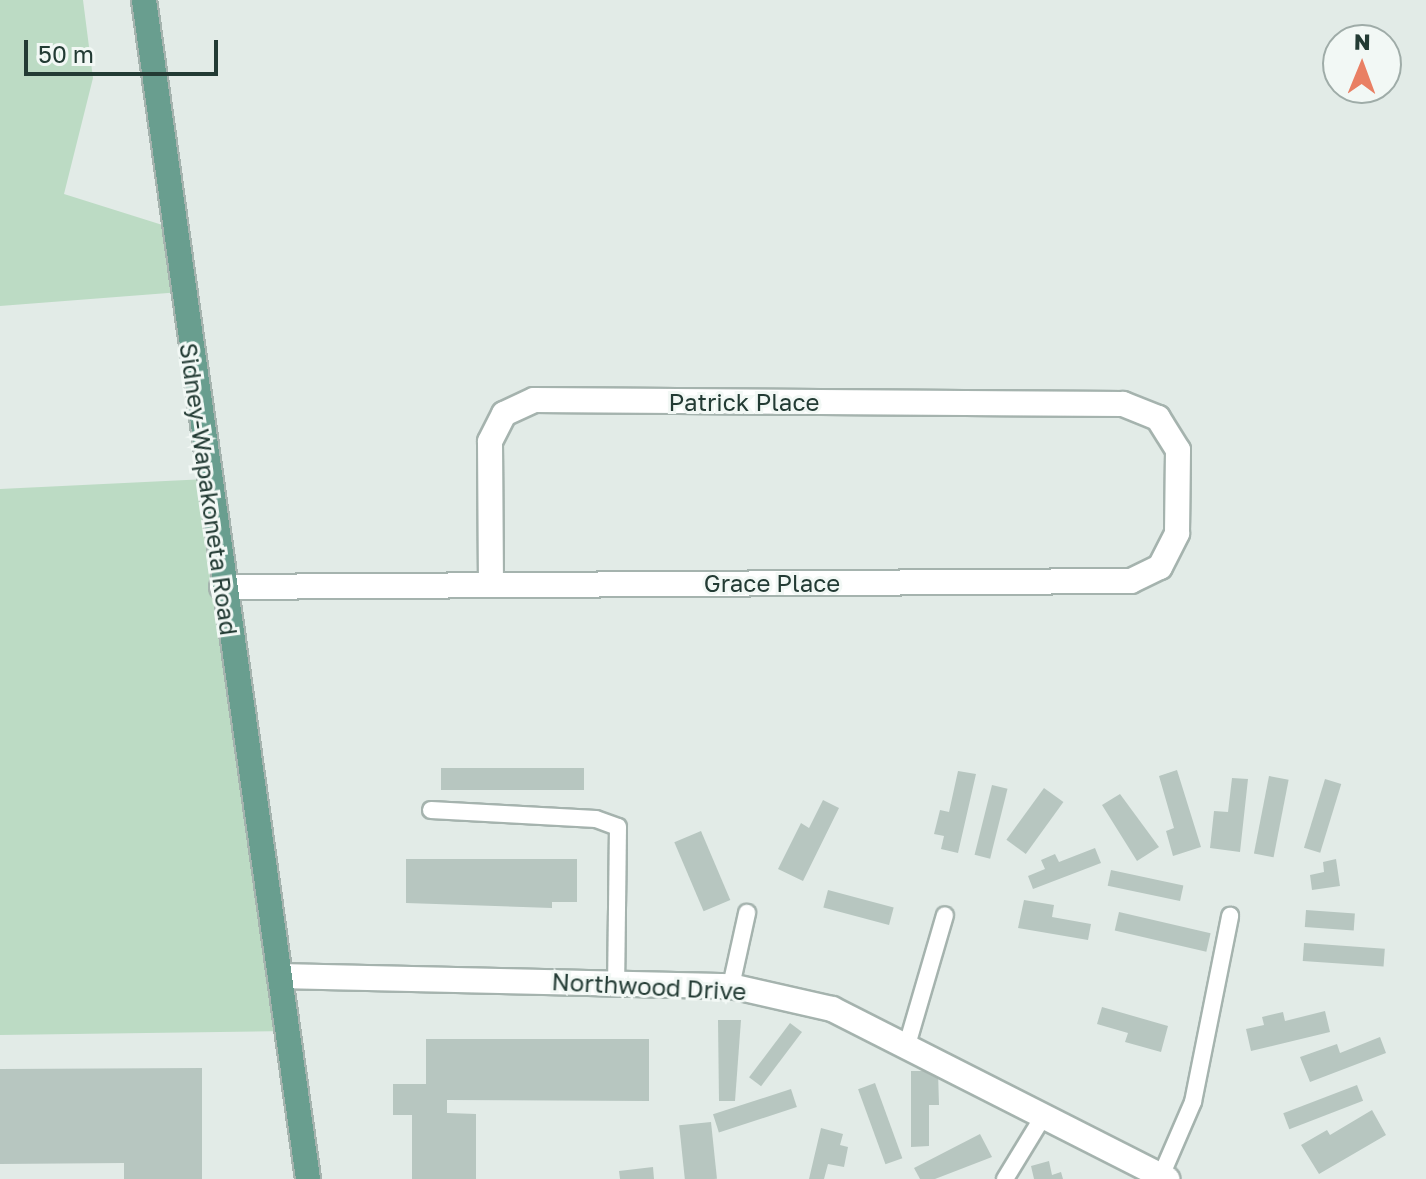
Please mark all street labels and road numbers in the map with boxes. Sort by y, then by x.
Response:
street label: Sidney-Wapakoneta Road [174,341,244,637]
street label: Patrick Place [669,388,819,416]
street label: Grace Place [704,569,840,597]
street label: Northwood Drive [551,967,747,1005]

